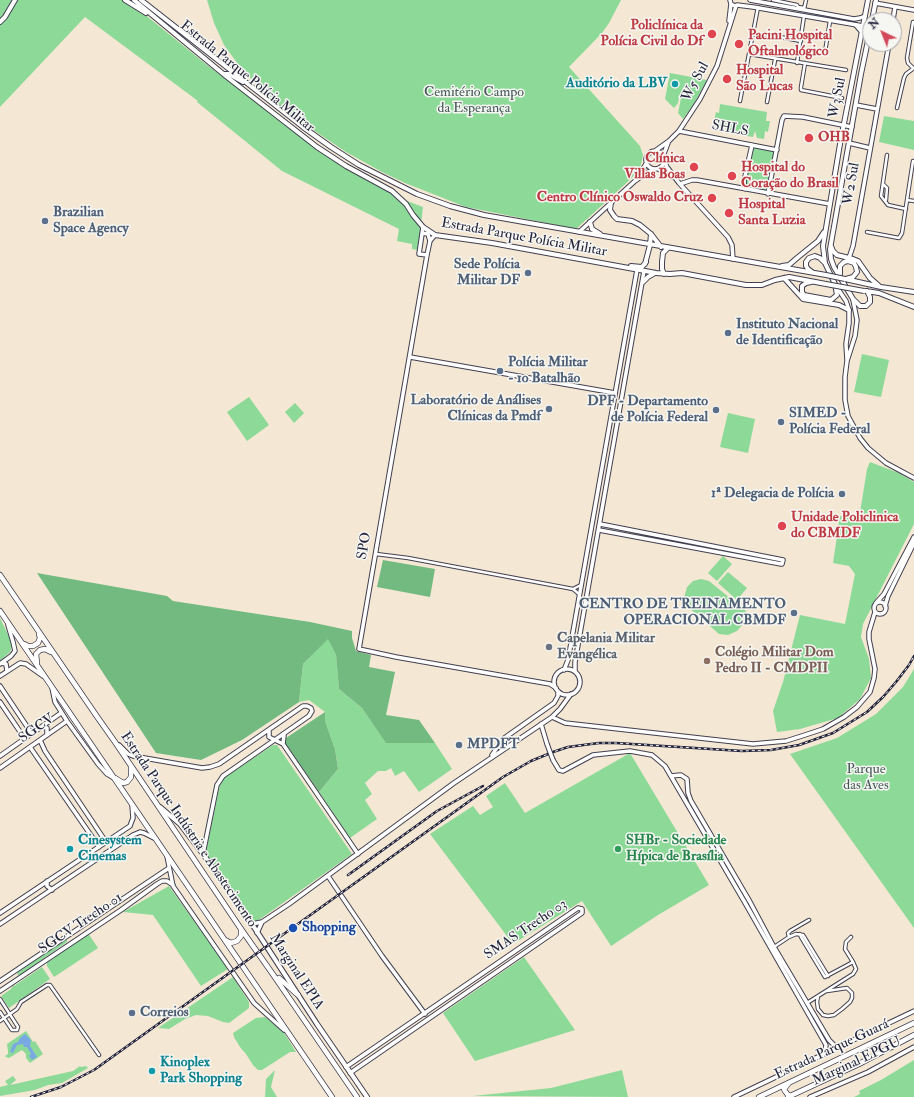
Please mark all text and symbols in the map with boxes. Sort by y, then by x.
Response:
north arrow [862,12,902,52]
text: N [866,15,882,32]
street label: Estrada Parque Polícia Militar [176,18,318,136]
place label: Policlínica da Polícia Civil do Df [601,18,703,50]
marker: Policlínica da Polícia Civil do Df [706,28,718,40]
place label: Pacini Hospital Oftalmológico [748,28,832,60]
marker: Pacini Hospital Oftalmológico [733,38,745,50]
street label: W5 Sul [679,60,713,104]
place label: Hospital São Lucas [736,63,793,96]
marker: Hospital São Lucas [721,73,733,85]
place label: Auditório da LBV [566,76,667,92]
street label: W3 Sul [826,76,850,120]
marker: Auditório da LBV [670,79,680,89]
park label: Cemitério Campo da Esperança [424,85,524,118]
street label: SHLS [710,117,750,141]
place label: OHB [818,130,850,146]
marker: OHB [803,132,815,144]
place label: Clínica Villas Boas [624,151,685,184]
place label: Hospital do Coração do Brasil [741,160,839,192]
marker: Clínica Villas Boas [688,161,700,173]
street label: W2 Sul [840,161,864,207]
marker: Hospital do Coração do Brasil [726,170,738,182]
place label: Centro Clínico Oswaldo Cruz [537,190,703,206]
marker: Centro Clínico Oswaldo Cruz [706,192,718,204]
place label: Hospital Santa Luzia [738,197,806,230]
place label: Brazilian Space Agency [53,205,129,238]
marker: Hospital Santa Luzia [723,207,735,219]
street label: Estrada Parque Polícia Militar [440,215,608,261]
marker: Brazilian Space Agency [40,216,50,226]
place label: Sede Polícia Militar DF [454,257,520,290]
marker: Sede Polícia Militar DF [523,268,533,278]
place label: Instituto Nacional de Identificação [736,317,838,350]
marker: Instituto Nacional de Identificação [723,328,733,338]
place label: Polícia Militar - 1o Batalhão [508,355,588,388]
marker: Polícia Militar - 1o Batalhão [495,366,505,376]
place label: Laboratório de Análises Clínicas da Pmdf [410,393,541,426]
place label: DPF - Departamento de Polícia Federal [587,394,708,426]
marker: Laboratório de Análises Clínicas da Pmdf [544,404,554,414]
marker: DPF - Departamento de Polícia Federal [711,405,721,415]
place label: SIMED - Polícia Federal [789,406,870,438]
marker: SIMED - Polícia Federal [776,417,786,427]
place label: 1ª Delegacia de Polícia [711,486,834,502]
marker: 1ª Delegacia de Polícia [837,489,847,499]
place label: Unidade Policlinica do CBMDF [791,510,899,542]
marker: Unidade Policlinica do CBMDF [776,520,788,532]
street label: SPO [354,531,376,561]
place label: CENTRO DE TREINAMENTO OPERACIONAL CBMDF [579,597,786,630]
marker: CENTRO DE TREINAMENTO OPERACIONAL CBMDF [789,608,799,618]
place label: Capelania Militar Evangélica [557,631,655,664]
marker: Capelania Militar Evangélica [544,642,554,652]
place label: Colégio Militar Dom Pedro II - CMDPII [715,645,833,678]
marker: Colégio Militar Dom Pedro II - CMDPII [702,656,712,666]
street label: SGCV [16,711,58,747]
street label: Estrada Parque Indústria e Abastecimento [116,729,260,931]
place label: MPDFT [467,737,519,753]
marker: MPDFT [454,740,464,750]
park label: Parque das Aves [843,762,889,794]
place label: Cinesystem Cinemas [78,833,142,866]
place label: SHBr - Sociedade Hípica de Brasília [626,833,726,866]
marker: Cinesystem Cinemas [65,844,75,854]
marker: SHBr - Sociedade Hípica de Brasília [613,844,623,854]
street label: SGCV Trecho 01 [36,890,126,958]
street label: SMAS Trecho 03 [481,896,571,964]
place label: Shopping [302,920,356,936]
marker: Shopping [287,922,299,934]
street label: Marginal EPIA [265,931,327,1013]
place label: Correios [140,1005,188,1021]
marker: Correios [127,1008,137,1018]
street label: Estrada Parque Guará [772,1016,892,1084]
street label: Marginal EPGU [810,1034,904,1090]
place label: Kinoplex Park Shopping [160,1055,242,1088]
marker: Kinoplex Park Shopping [147,1066,157,1076]

